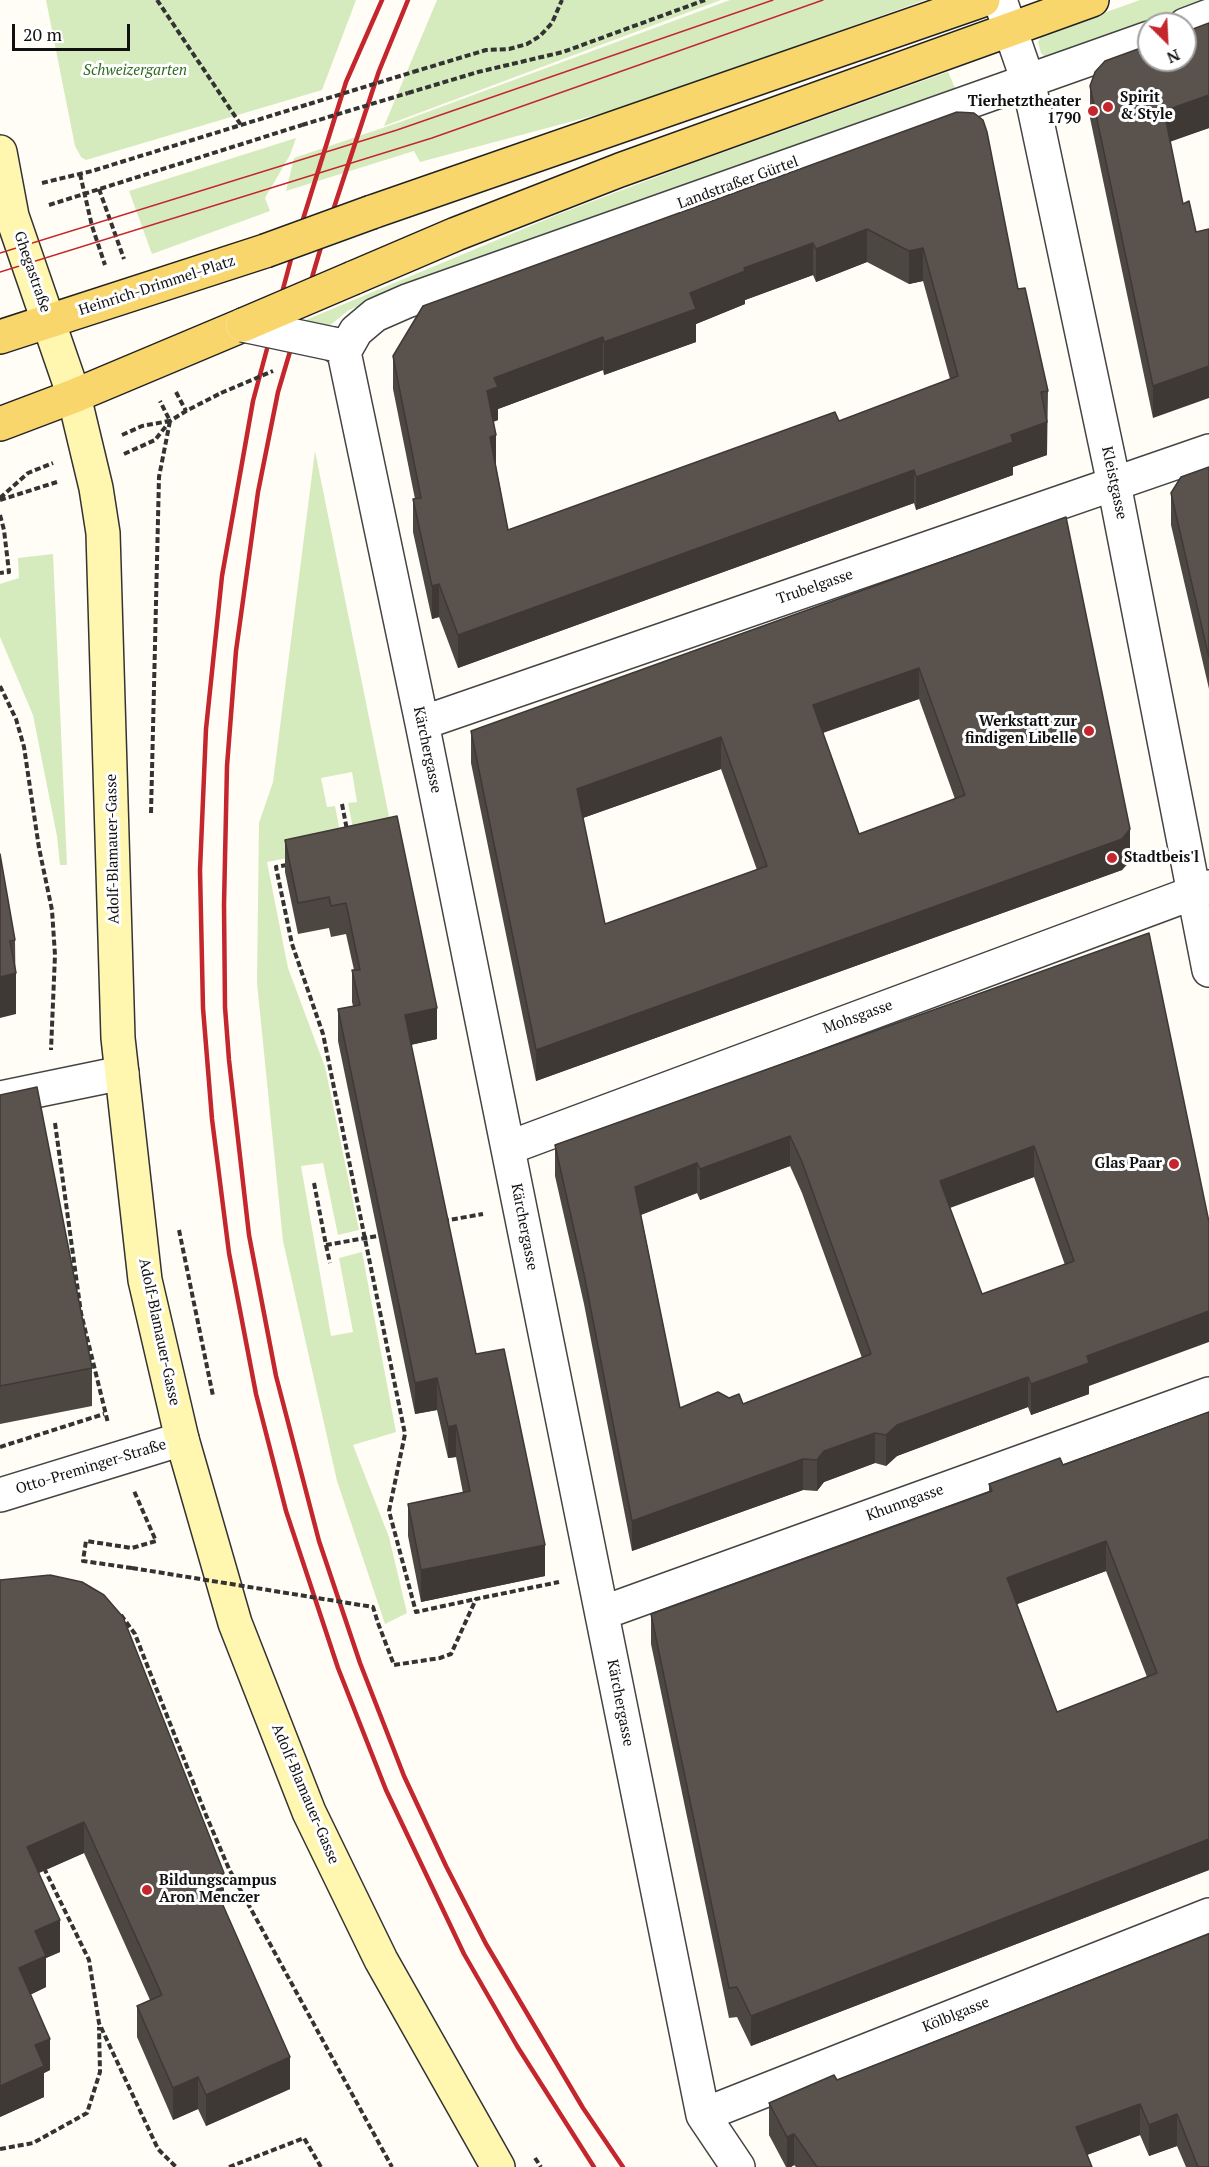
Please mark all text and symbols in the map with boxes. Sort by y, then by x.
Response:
scale bar [15,12,134,50]
north arrow [1137,12,1197,72]
text: 20 m [23,22,62,46]
text: N [1163,44,1184,69]
park label: Schweizergarten [83,62,187,80]
place label: Spirit & Style [1120,89,1173,124]
place label: Tierhetztheater 1790 [968,93,1081,128]
marker: Spirit & Style [1101,100,1115,114]
marker: Tierhetztheater 1790 [1086,104,1100,118]
street label: Landstraßer Gürtel [675,153,801,213]
street label: Ghegastraße [10,229,54,315]
street label: Heinrich-Drimmel-Platz [76,252,238,320]
street label: Kleistgasse [1097,445,1131,521]
street label: Trubelgasse [775,566,855,608]
street label: Kärchergasse [409,705,445,795]
place label: Werkstatt zur findigen Libelle [965,713,1077,748]
marker: Werkstatt zur findigen Libelle [1082,724,1096,738]
street label: Adolf-Blamauer-Gasse [103,774,123,924]
place label: Stadtbeis'l [1124,849,1199,867]
marker: Stadtbeis'l [1105,851,1119,865]
street label: Mohsgasse [821,996,895,1038]
place label: Glas Paar [1095,1155,1162,1173]
marker: Glas Paar [1167,1157,1181,1171]
street label: Kärchergasse [507,1182,541,1272]
street label: Adolf-Blamauer-Gasse [135,1257,183,1407]
street label: Otto-Preminger-Straße [14,1436,168,1498]
street label: Khunngasse [864,1481,946,1525]
street label: Kärchergasse [603,1658,637,1748]
street label: Adolf-Blamauer-Gasse [267,1721,343,1867]
place label: Bildungscampus Aron Menczer [159,1872,277,1907]
marker: Bildungscampus Aron Menczer [140,1883,154,1897]
street label: Kölblgasse [920,1993,992,2037]

